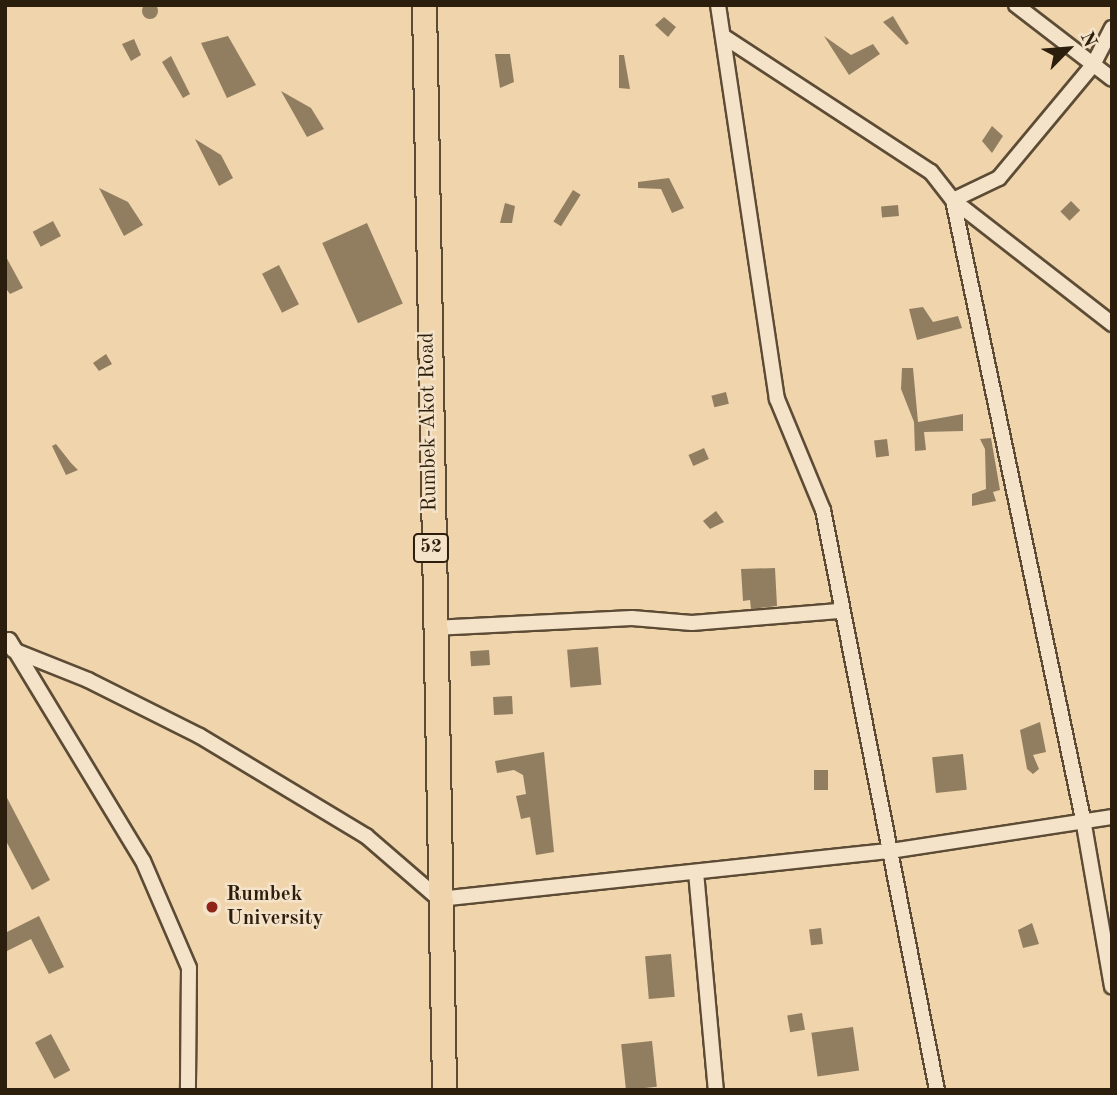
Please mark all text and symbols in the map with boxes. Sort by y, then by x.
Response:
north arrow [1033,14,1103,84]
text: N [1076,29,1099,51]
street label: Rumbek-Akot Road [415,332,443,512]
road number: 52 [412,533,450,564]
place label: Rumbek University [226,882,323,932]
marker: Rumbek University [204,899,220,915]

